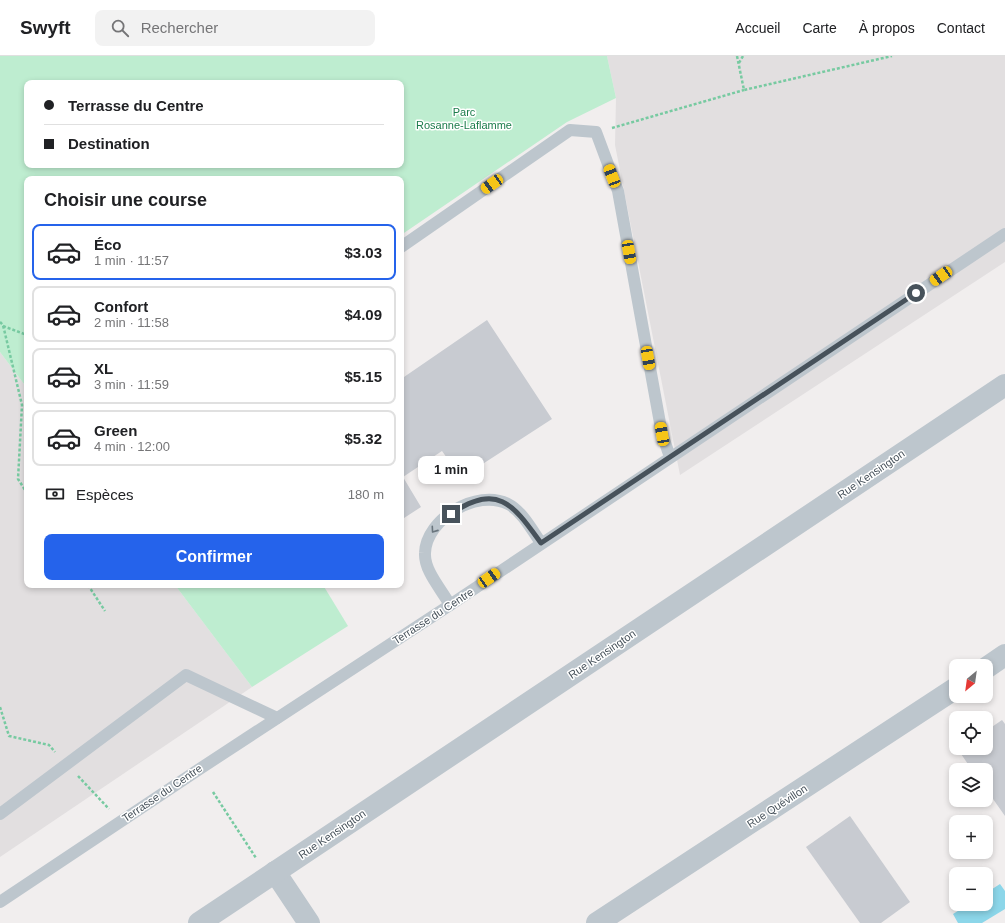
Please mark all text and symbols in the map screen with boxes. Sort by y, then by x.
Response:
search box [95,10,375,46]
text: Swyft [20,17,71,38]
icon: search [109,17,131,39]
text: Rechercher [141,19,218,36]
text: Accueil [735,20,780,36]
text: Carte [802,20,837,36]
text: À propos [859,20,915,36]
text: Contact [937,20,985,36]
text: Terrasse du Centre [68,97,204,114]
park label: Parc Rosanne-Laflamme [416,106,512,131]
text: Destination [68,135,150,152]
car [602,163,622,189]
car [479,172,505,196]
text: Choisir une course [44,190,207,210]
icon: car [46,234,82,270]
text: Éco [94,236,122,253]
car [621,239,637,265]
text: $3.03 [344,244,382,261]
text: 1 min · 11:57 [94,253,169,268]
car [928,264,954,288]
route start [907,284,925,302]
icon: car [46,296,82,332]
text: Confort [94,298,148,315]
text: $4.09 [344,306,382,323]
text: 2 min · 11:58 [94,315,169,330]
car [640,345,656,371]
icon: car [46,358,82,394]
text: XL [94,360,113,377]
text: $5.15 [344,368,382,385]
text: 3 min · 11:59 [94,377,169,392]
icon: car [46,420,82,456]
car [654,421,670,447]
text: Green [94,422,137,439]
text: $5.32 [344,430,382,447]
text: 4 min · 12:00 [94,439,170,454]
street label: Rue Kensington [835,447,907,501]
callout: 1 min [418,456,484,484]
text: 1 min [434,462,468,477]
icon: cash [44,483,66,505]
text: Espèces [76,486,134,503]
text: 180 m [348,487,384,502]
route end [442,505,460,523]
one-way arrow [432,526,439,533]
button: Confirmer [44,534,384,580]
car [476,566,502,590]
street label: Terrasse du Centre [391,585,475,647]
street label: Rue Kensington [566,627,638,681]
north arrow [949,659,993,703]
map controls [949,659,993,911]
button: locate [949,711,993,755]
street label: Terrasse du Centre [120,762,204,824]
button: layers [949,763,993,807]
street label: Rue Quévillon [745,782,809,830]
street label: Rue Kensington [296,807,368,861]
button: + [949,815,993,859]
button: − [949,867,993,911]

